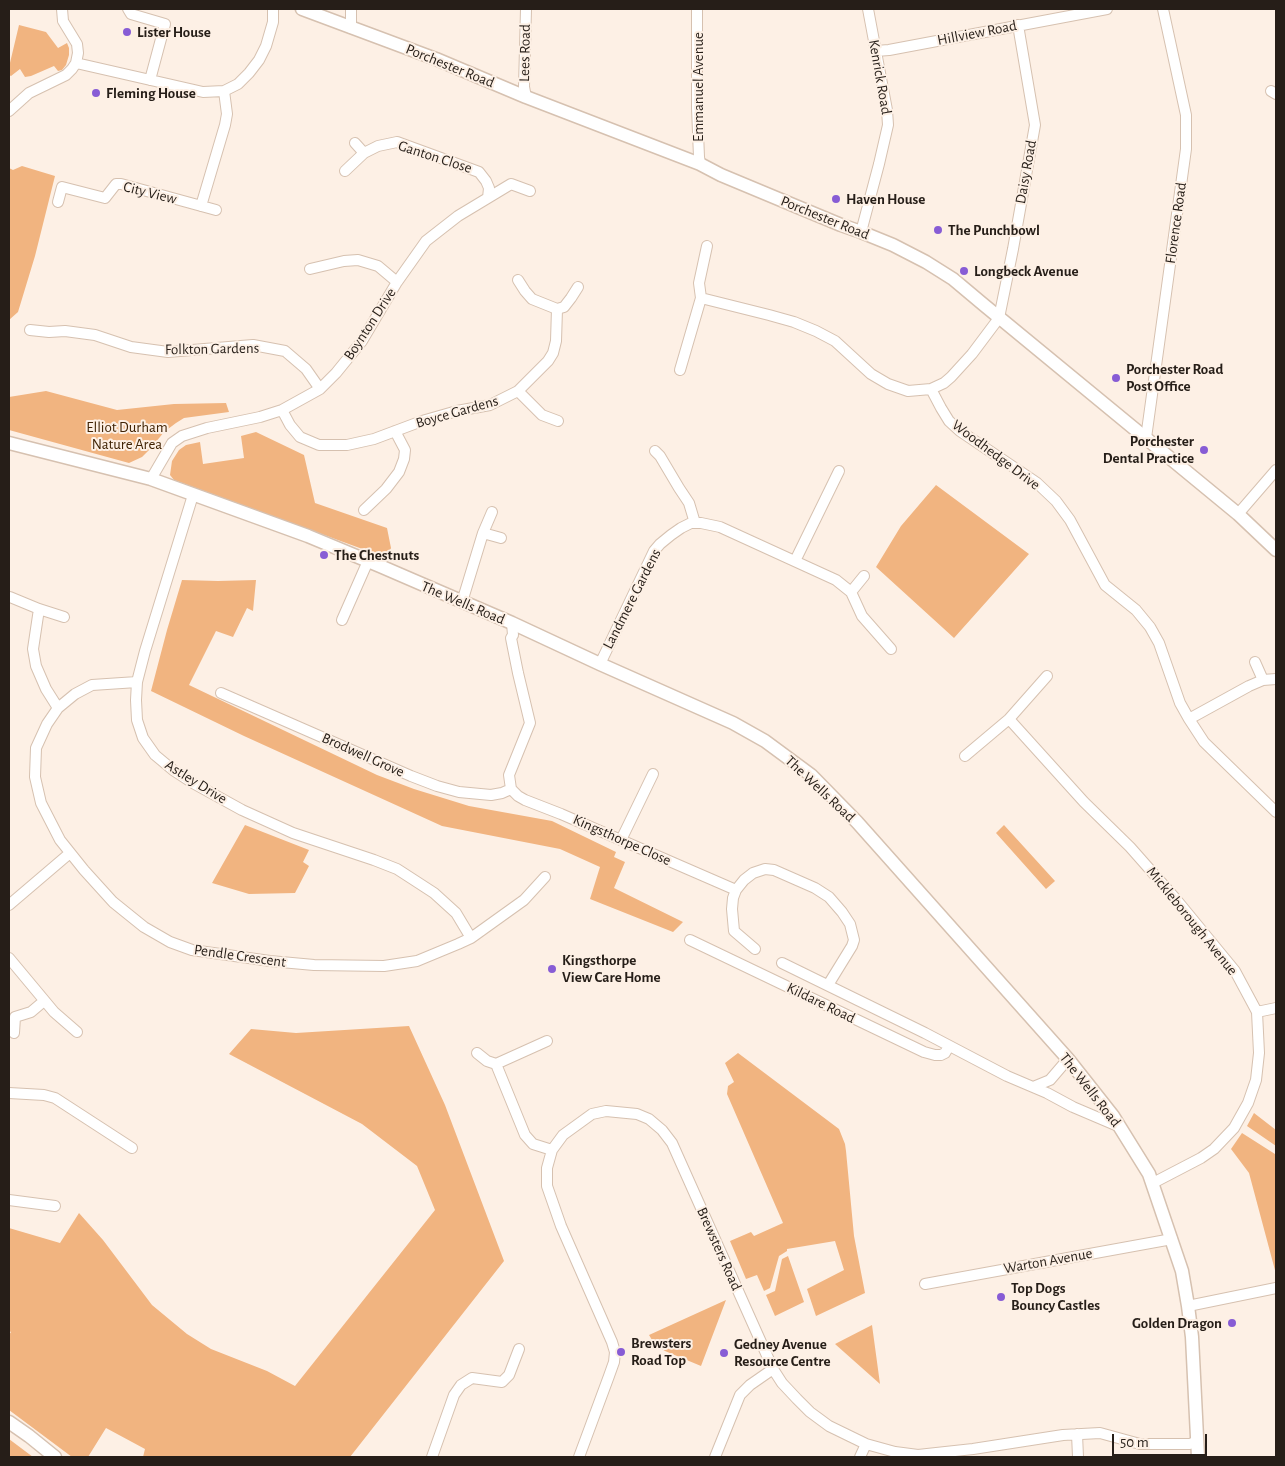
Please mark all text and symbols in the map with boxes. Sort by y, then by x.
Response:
street label: Hillview Road [936,16,1018,50]
place label: Lister House [137,23,211,41]
street label: Lees Road [515,24,535,82]
marker: Lister House [121,26,133,38]
street label: Emmanuel Avenue [689,32,707,142]
street label: Kenrick Road [865,38,895,116]
street label: Porchester Road [403,40,497,92]
place label: Fleming House [106,84,196,102]
marker: Fleming House [90,87,102,99]
street label: Ganton Close [396,137,474,177]
street label: Daisy Road [1012,139,1040,205]
street label: City View [122,178,178,208]
street label: Florence Road [1161,181,1191,265]
place label: Haven House [846,190,925,208]
street label: Porchester Road [778,192,872,244]
marker: Haven House [830,193,842,205]
place label: The Punchbowl [948,221,1040,239]
marker: The Punchbowl [932,224,944,236]
place label: Longbeck Avenue [974,262,1079,280]
marker: Longbeck Avenue [958,265,970,277]
street label: Boynton Drive [340,285,400,363]
street label: Folkton Gardens [165,339,259,359]
place label: Porchester Road Post Office [1126,360,1223,395]
marker: Porchester Road Post Office [1110,372,1122,384]
street label: Boyce Gardens [414,392,500,432]
street label: Woodhedge Drive [948,416,1044,494]
park label: Elliot Durham Nature Area [86,418,168,453]
place label: Porchester Dental Practice [1103,432,1194,467]
marker: Porchester Dental Practice [1198,444,1210,456]
place label: The Chestnuts [334,546,419,564]
street label: Landmere Gardens [599,546,665,652]
marker: The Chestnuts [318,549,330,561]
street label: The Wells Road [418,577,508,629]
street label: Brodwell Grove [319,729,407,781]
street label: The Wells Road [781,752,859,826]
street label: Astley Drive [162,756,230,808]
street label: Kingsthorpe Close [570,810,674,870]
street label: Mickleborough Avenue [1143,863,1241,979]
street label: Pendle Crescent [193,941,287,971]
place label: Kingsthorpe View Care Home [562,951,661,986]
marker: Kingsthorpe View Care Home [546,963,558,975]
street label: Kildare Road [784,979,858,1027]
street label: The Wells Road [1055,1049,1125,1131]
street label: Brewsters Road [693,1204,745,1294]
street label: Warton Avenue [1002,1244,1094,1278]
place label: Top Dogs Bouncy Castles [1011,1279,1100,1314]
marker: Top Dogs Bouncy Castles [995,1291,1007,1303]
place label: Golden Dragon [1132,1314,1222,1332]
marker: Golden Dragon [1226,1317,1238,1329]
place label: Brewsters Road Top [631,1334,691,1369]
place label: Gedney Avenue Resource Centre [734,1335,831,1370]
marker: Brewsters Road Top [615,1346,627,1358]
marker: Gedney Avenue Resource Centre [718,1347,730,1359]
scale bar [1115,1424,1210,1456]
text: 50 m [1120,1435,1149,1450]

